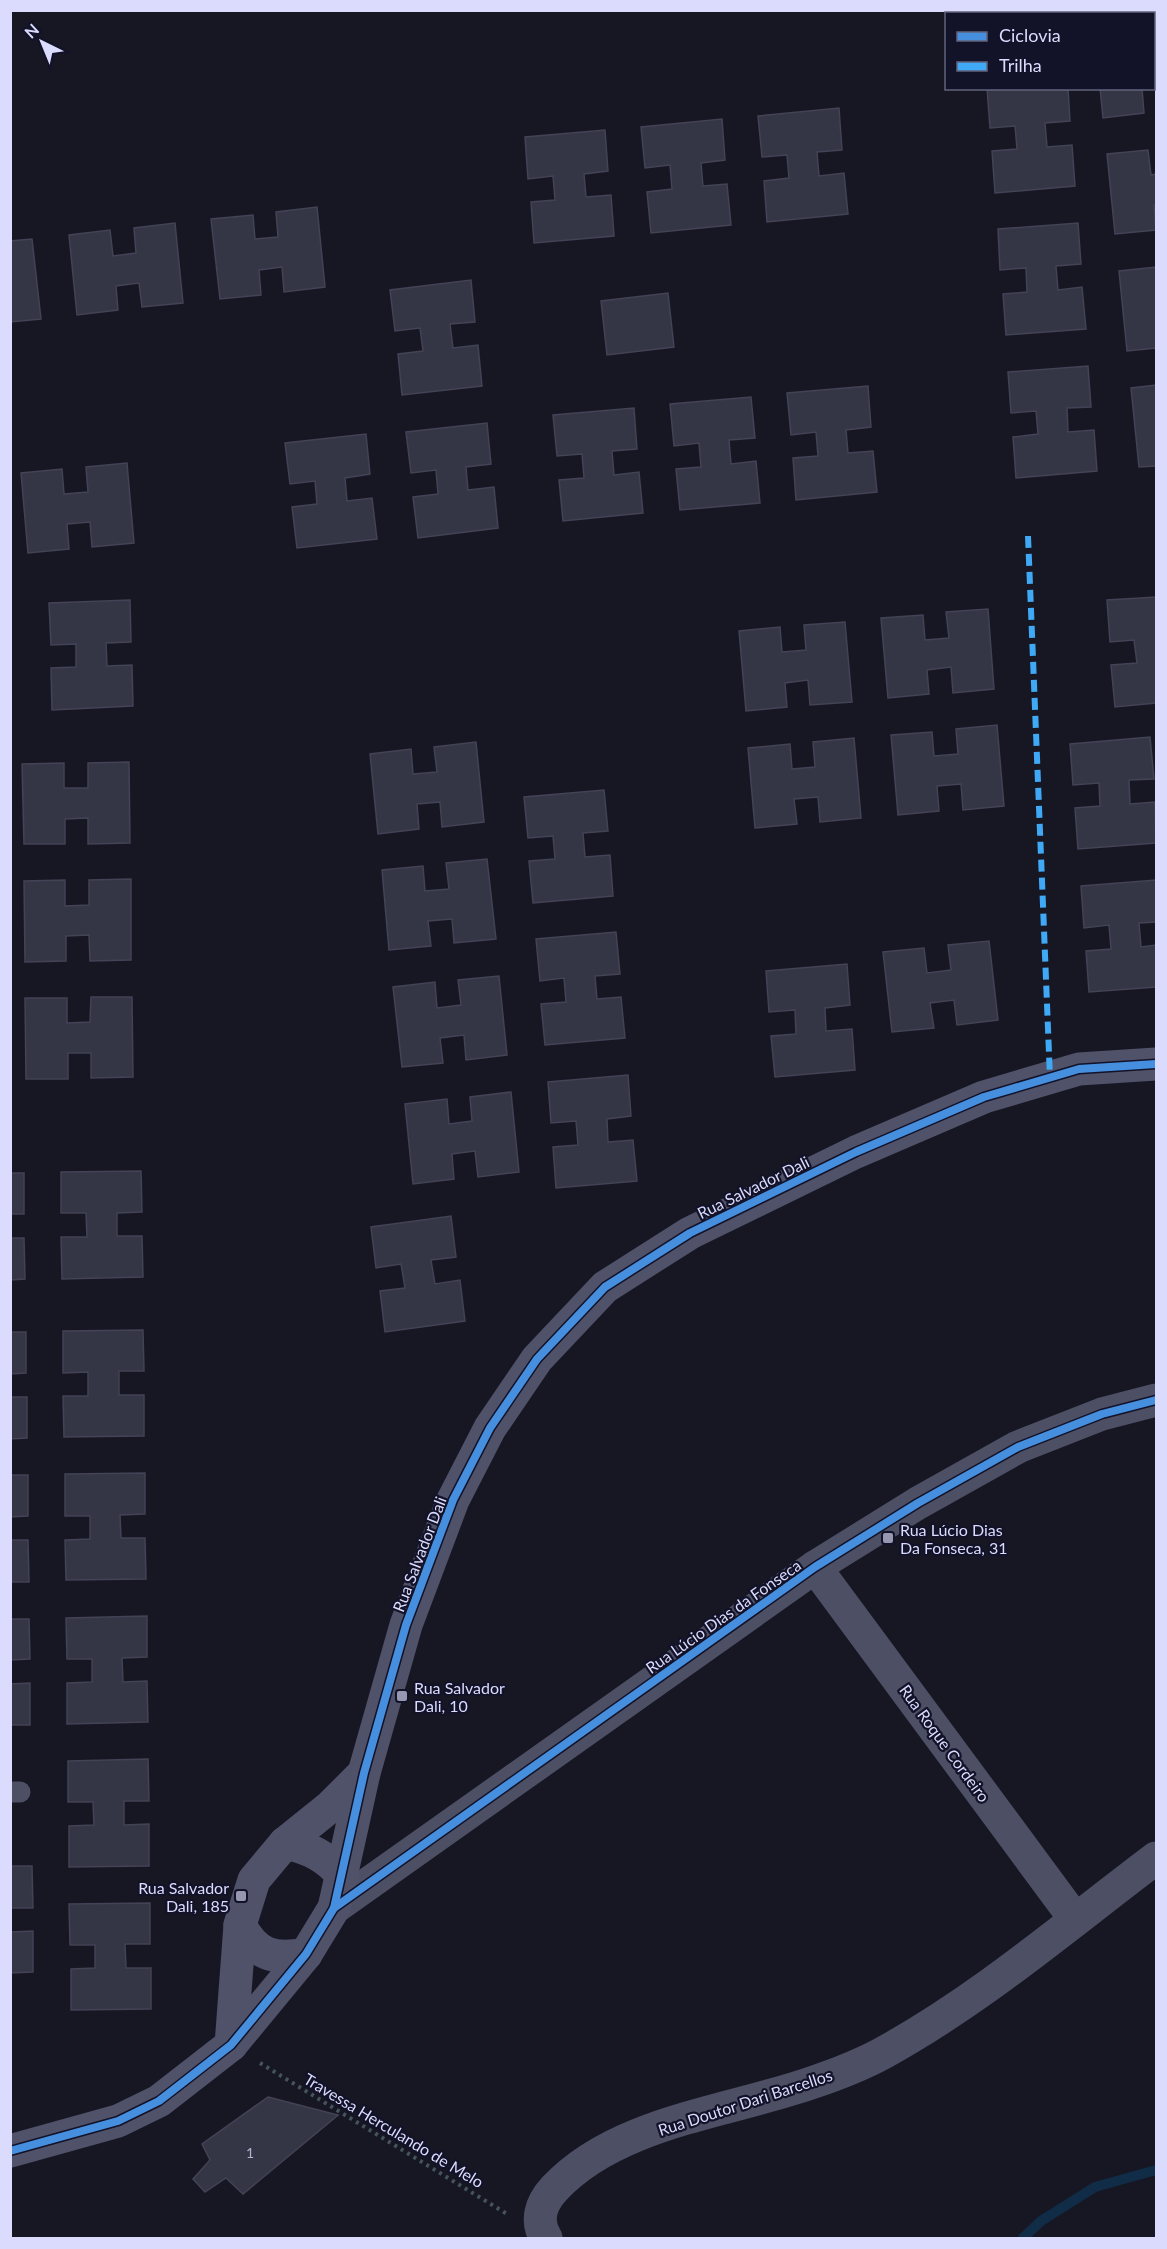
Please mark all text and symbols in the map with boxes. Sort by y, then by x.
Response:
north arrow [12,12,72,72]
legend [945,12,1155,90]
text: N [20,20,42,42]
text: Ciclovia [999,24,1061,46]
text: Trilha [999,54,1042,76]
street label: Rua Salvador Dali [694,1152,812,1222]
street label: Rua Salvador Dali [388,1494,450,1614]
place label: Rua Lúcio Dias Da Fonseca, 31 [900,1520,1008,1557]
marker: Rua Lúcio Dias Da Fonseca, 31 [881,1531,895,1545]
street label: Rua Lúcio Dias da Fonseca [642,1555,804,1677]
place label: Rua Salvador Dali, 10 [414,1678,505,1715]
street label: Rua Roque Cordeiro [896,1681,994,1805]
marker: Rua Salvador Dali, 10 [395,1689,409,1703]
place label: Rua Salvador Dali, 185 [138,1878,229,1915]
marker: Rua Salvador Dali, 185 [234,1889,248,1903]
street label: Rua Doutor Dari Barcellos [656,2065,834,2139]
street label: Travessa Herculando de Melo [301,2069,487,2191]
house number: 1 [246,2144,254,2161]

